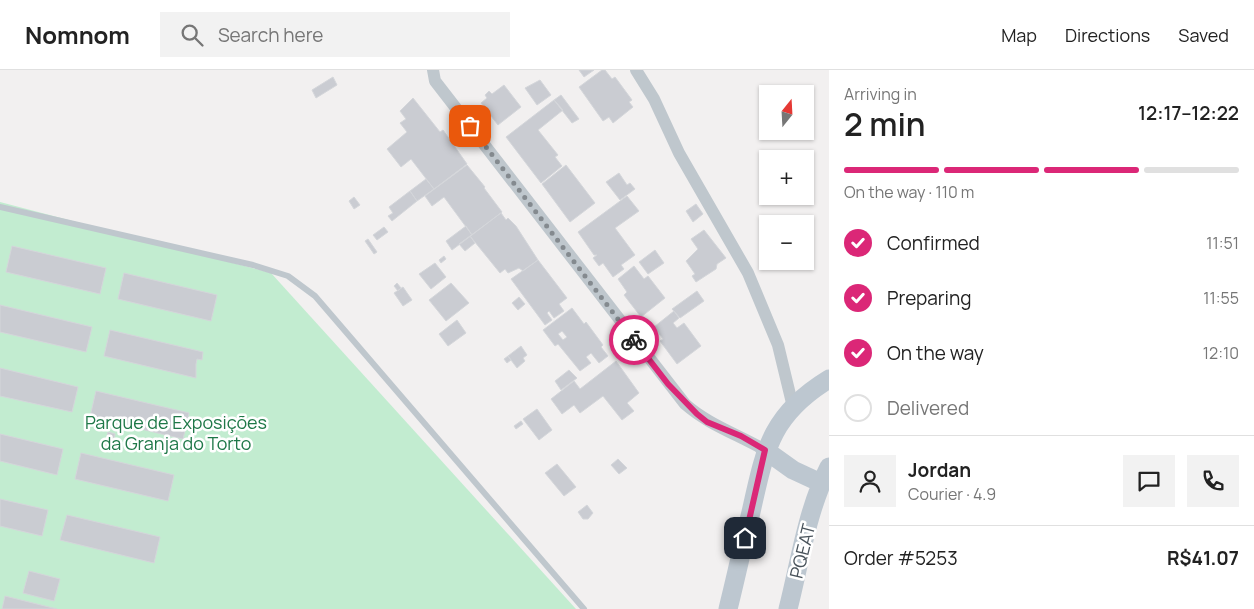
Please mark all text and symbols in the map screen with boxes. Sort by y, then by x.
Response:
search box [160,12,510,57]
text: Nomnom [25,18,130,51]
icon: search [178,21,206,49]
text: Search here [218,22,323,48]
text: Map [1001,23,1037,47]
text: Directions [1065,23,1150,47]
text: Saved [1178,23,1229,47]
text: Arriving in [844,83,917,105]
north arrow [759,85,814,140]
map controls [759,85,814,270]
text: 12:17–12:22 [1138,100,1239,126]
text: 2 min [844,102,926,146]
pin [449,105,491,147]
icon: bag [456,112,484,140]
button: + [759,150,814,205]
text: On the way · 110 m [844,181,974,203]
button: − [759,215,814,270]
icon: check [844,229,872,257]
text: Confirmed [887,230,980,256]
text: 11:51 [1206,232,1239,254]
icon: check [844,284,872,312]
text: Preparing [887,285,972,311]
text: 11:55 [1203,287,1239,309]
courier [609,315,659,365]
icon: bike [620,326,648,354]
icon: check [844,339,872,367]
text: On the way [887,340,984,366]
text: 12:10 [1203,342,1239,364]
text: Delivered [887,395,969,421]
park label: Parque de Exposições da Granja do Torto [85,410,267,455]
button: person [844,455,896,507]
button: chat [1123,455,1175,507]
button: phone [1187,455,1239,507]
text: Jordan [908,457,971,483]
text: Courier · 4.9 [908,483,996,505]
pin [724,517,766,559]
street label: PQEAT [784,521,820,581]
icon: home [731,524,759,552]
text: Order #5253 [844,545,958,571]
text: R$41.07 [1167,545,1239,571]

